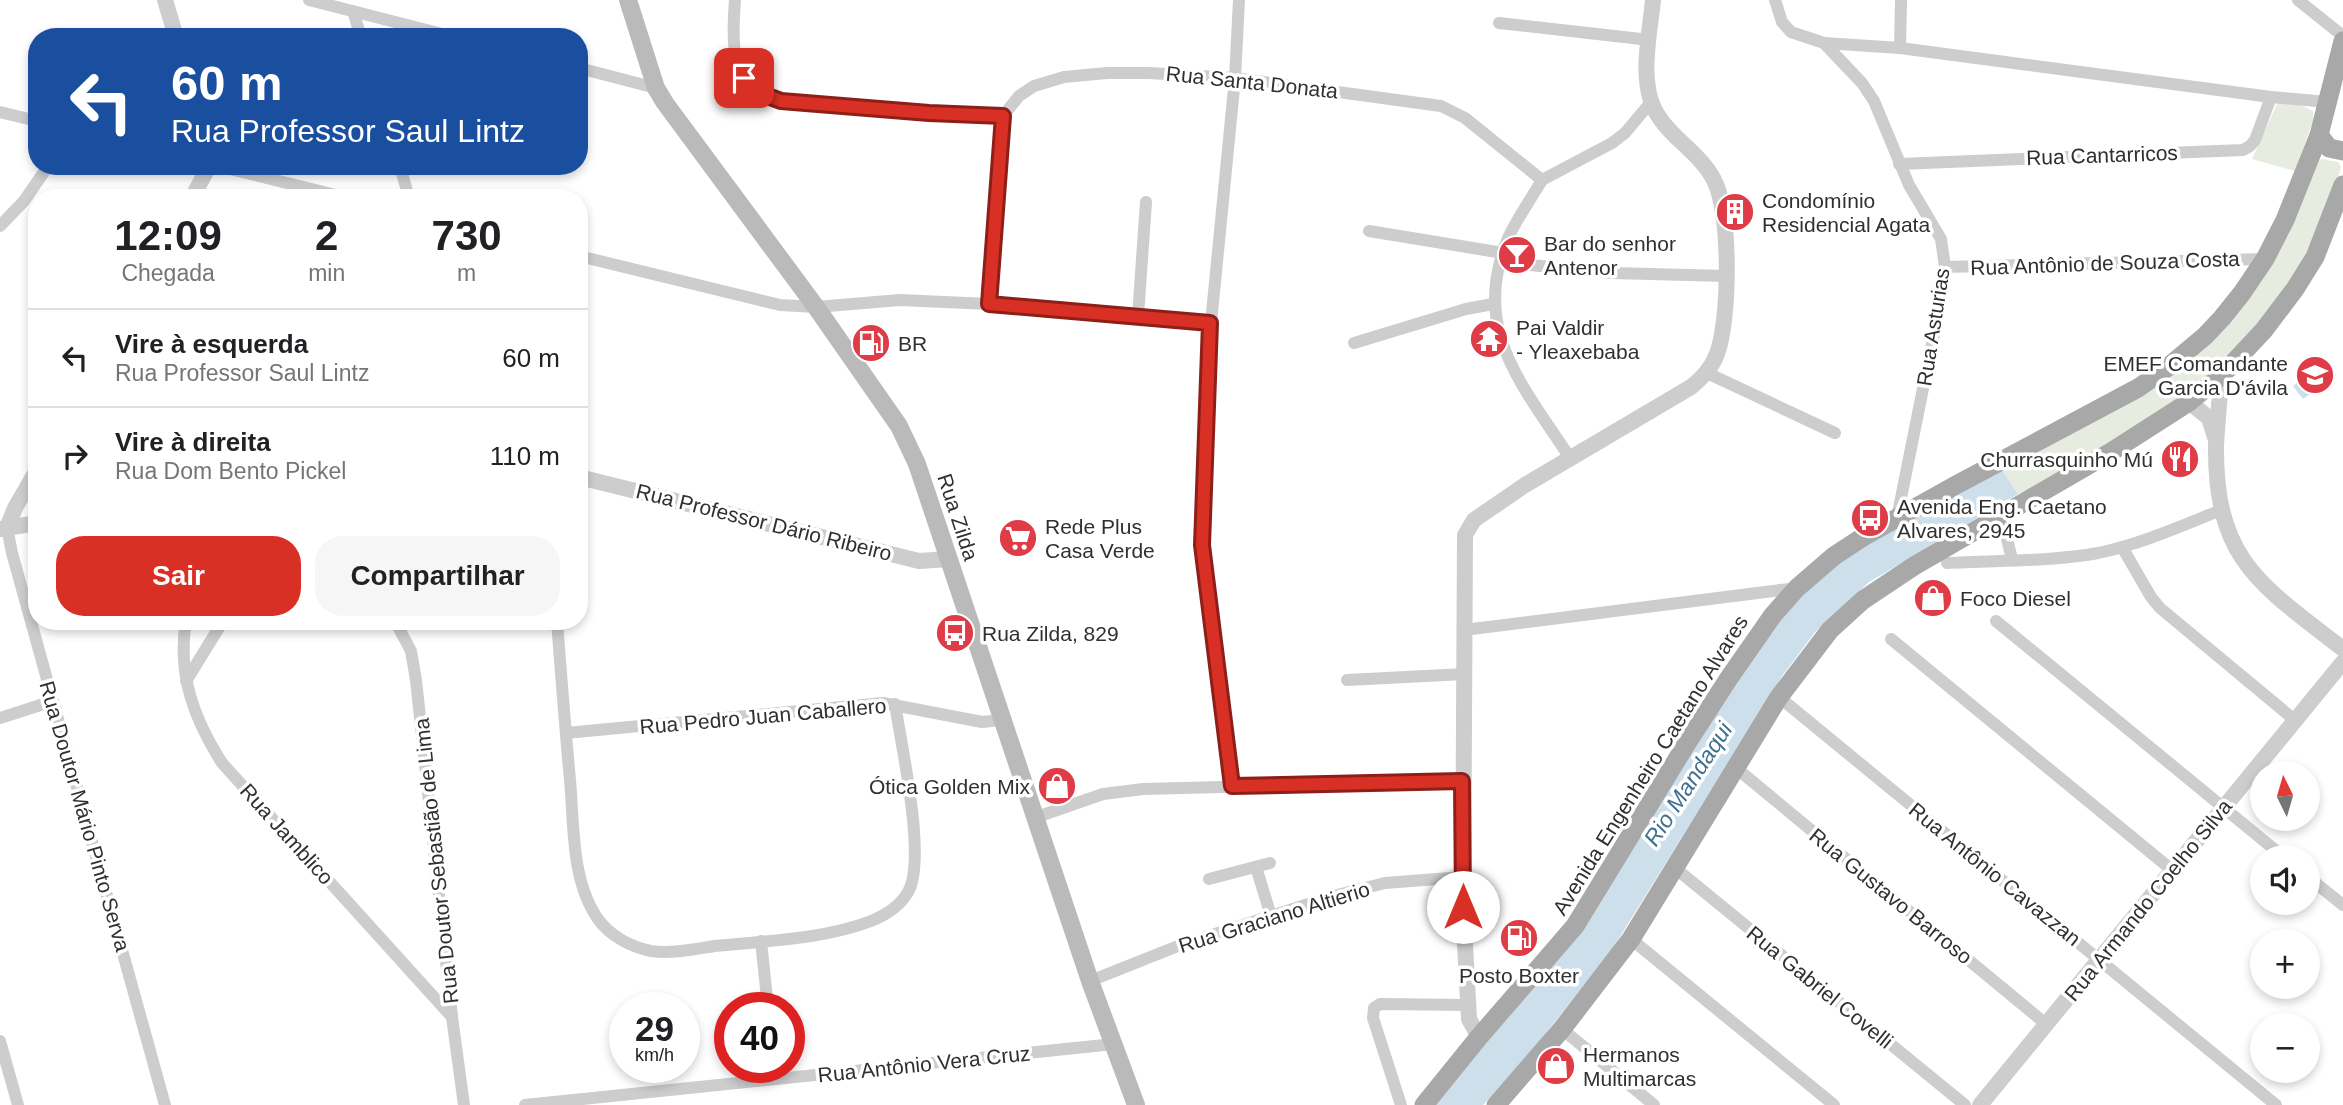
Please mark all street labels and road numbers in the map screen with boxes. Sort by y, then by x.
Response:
street label: Rua Santa Donata [1165,62,1339,103]
street label: Rua Cantarricos [2026,141,2178,169]
street label: Rua Antônio de Souza Costa [1970,247,2240,279]
street label: Rua Asturias [1912,266,1954,388]
street label: Rua Zilda [933,471,983,564]
street label: Rua Professor Dário Ribeiro [634,479,894,565]
street label: Avenida Engenheiro Caetano Alvares [1548,611,1752,919]
street label: Rua Doutor Mário Pinto Serva [35,678,135,954]
street label: Rua Pedro Juan Caballero [639,694,887,738]
street label: Rua Doutor Sebastião de Lima [410,717,462,1005]
street label: Rua Jamblico [236,779,338,889]
street label: Rua Armando Coelho Silva [2060,795,2236,1005]
street label: Rua Antônio Cavazzan [1905,798,2085,950]
street label: Rua Gustavo Barroso [1805,824,1977,968]
street label: Rua Graciano Altierio [1176,877,1372,957]
street label: Rua Gabriel Covelli [1742,921,1898,1053]
street label: Rua Antônio Vera Cruz [817,1041,1031,1087]

